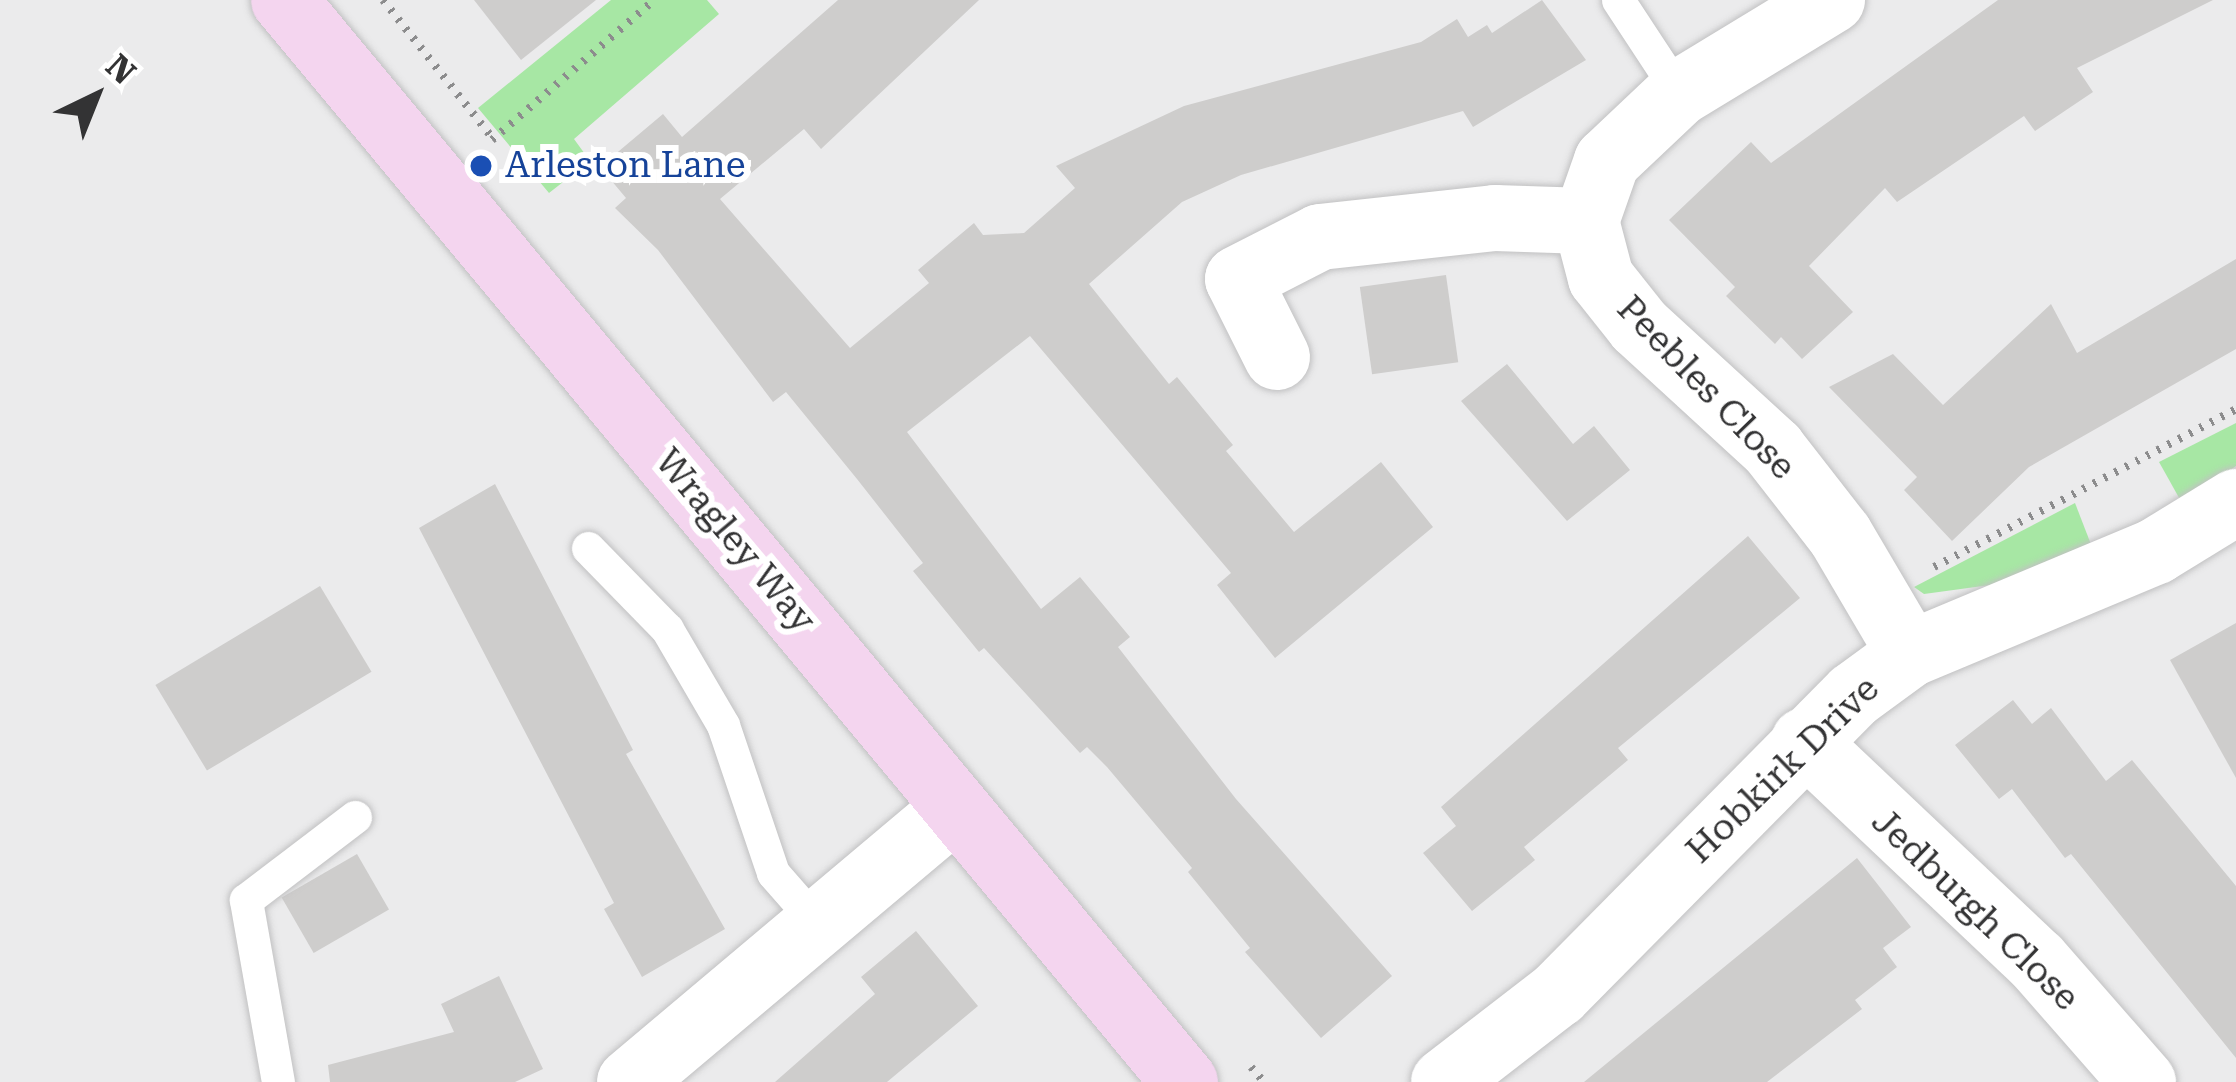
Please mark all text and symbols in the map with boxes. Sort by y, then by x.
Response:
north arrow [36,36,156,156]
text: N [98,46,143,92]
place label: Arleston Lane [505,144,746,188]
marker: Arleston Lane [468,153,494,179]
street label: Peebles Close [1608,287,1804,489]
street label: Wragley Way [646,441,824,641]
street label: Hobkirk Drive [1678,668,1888,872]
street label: Jedburgh Close [1862,800,2088,1020]

